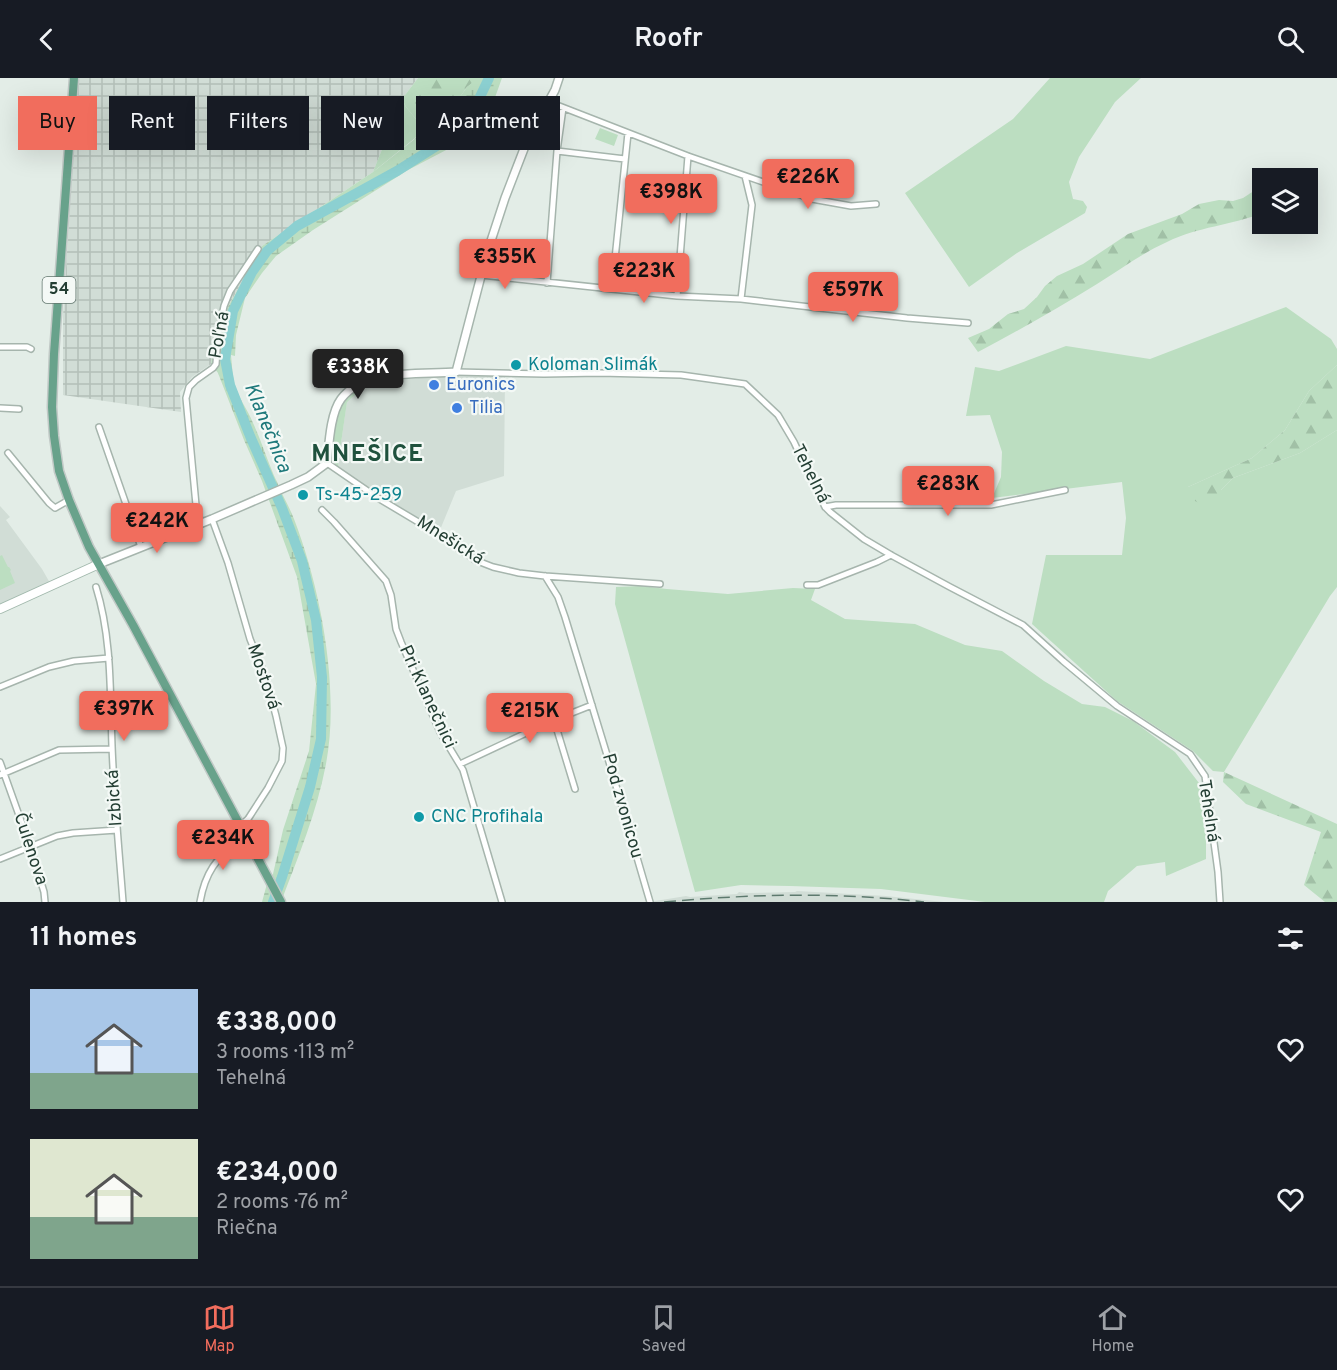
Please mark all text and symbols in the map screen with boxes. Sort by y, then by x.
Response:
text: Roofr [634,22,703,56]
icon: back [30,23,63,56]
icon: search [1274,23,1307,56]
chip: Buy [18,96,97,150]
chip: Rent [109,96,195,150]
chip: Filters [207,96,309,150]
chip: New [321,96,404,150]
chip: Apartment [416,96,560,150]
pin: €226K [766,159,850,210]
text: €226K [776,165,840,191]
map controls [1252,168,1318,234]
button: layers [1252,168,1318,234]
pin: €398K [629,174,713,225]
text: €398K [639,180,703,206]
pin: €355K [463,239,547,290]
text: €355K [473,245,537,271]
pin: €223K [602,253,686,304]
text: €223K [612,259,676,285]
pin: €597K [811,272,895,323]
road number: 54 [42,277,76,303]
text: €597K [822,278,884,304]
street label: Poľná [205,310,235,360]
pin: €338K [316,349,400,400]
place label: Koloman Slimák [528,354,658,377]
text: €338K [326,355,390,381]
marker: Koloman Slimák [509,358,523,372]
place label: Euronics [446,374,516,397]
marker: Euronics [427,378,441,392]
water label: Klanečnica [237,379,297,477]
place label: Tilia [469,397,503,420]
marker: Tilia [450,401,464,415]
district label: MNEŠICE [311,438,425,470]
street label: Tehelná [785,441,835,507]
pin: €283K [906,466,990,517]
text: €283K [916,472,980,498]
place label: Ts-45-259 [315,484,402,507]
marker: Ts-45-259 [296,488,310,502]
pin: €242K [115,503,199,554]
text: €242K [125,509,189,535]
street label: Mnešická [412,511,488,571]
street label: Mostová [241,641,285,713]
street label: Pri Klanečnici [393,642,461,752]
pin: €397K [82,691,166,742]
pin: €215K [488,693,572,744]
text: €397K [93,697,155,723]
text: €215K [500,699,560,725]
street label: Pod zvonicou [596,751,648,861]
street label: Izbická [102,769,128,827]
street label: Tehelná [1192,778,1224,844]
place label: CNC Profihala [431,806,543,829]
street label: Čulenova [7,809,54,888]
marker: CNC Profihala [412,810,426,824]
pin: €234K [181,820,265,871]
text: €234K [191,826,255,852]
text: 11 homes [30,922,137,955]
icon: filters [1274,922,1307,955]
text: €338,000 [216,1007,337,1040]
icon: home [78,1013,150,1085]
icon: heart [1274,1033,1307,1066]
text: 3 rooms · 113 m² [216,1040,354,1066]
text: Tehelná [216,1066,286,1092]
text: €234,000 [216,1157,339,1190]
icon: home [78,1163,150,1235]
icon: heart [1274,1183,1307,1216]
text: 2 rooms · 76 m² [216,1190,348,1216]
text: Riečna [216,1216,278,1242]
tab: Map [203,1301,236,1357]
tab: Saved [642,1301,686,1357]
tab: Home [1092,1301,1134,1357]

